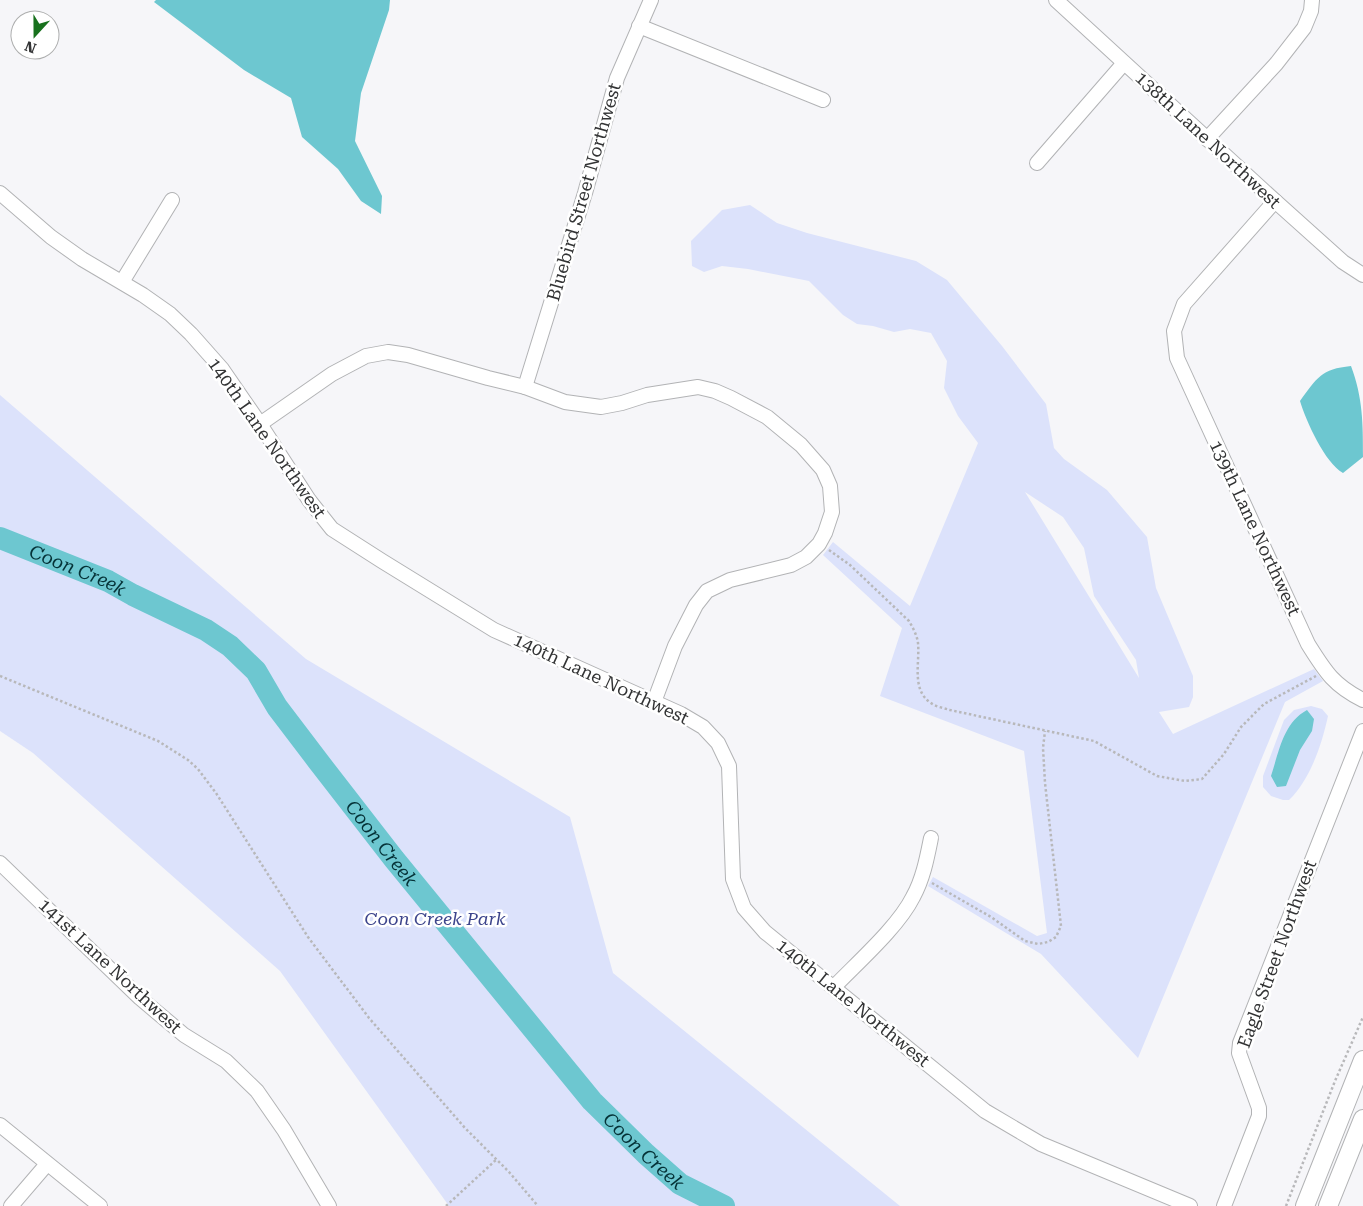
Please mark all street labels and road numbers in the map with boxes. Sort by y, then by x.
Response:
street label: 138th Lane Northwest [1131,67,1286,213]
street label: Bluebird Street Northwest [542,80,625,303]
street label: 140th Lane Northwest [204,353,331,522]
street label: 139th Lane Northwest [1206,437,1305,619]
street label: 140th Lane Northwest [510,629,692,729]
street label: Eagle Street Northwest [1233,857,1320,1051]
street label: 141st Lane Northwest [34,894,186,1038]
street label: 140th Lane Northwest [772,934,934,1071]

